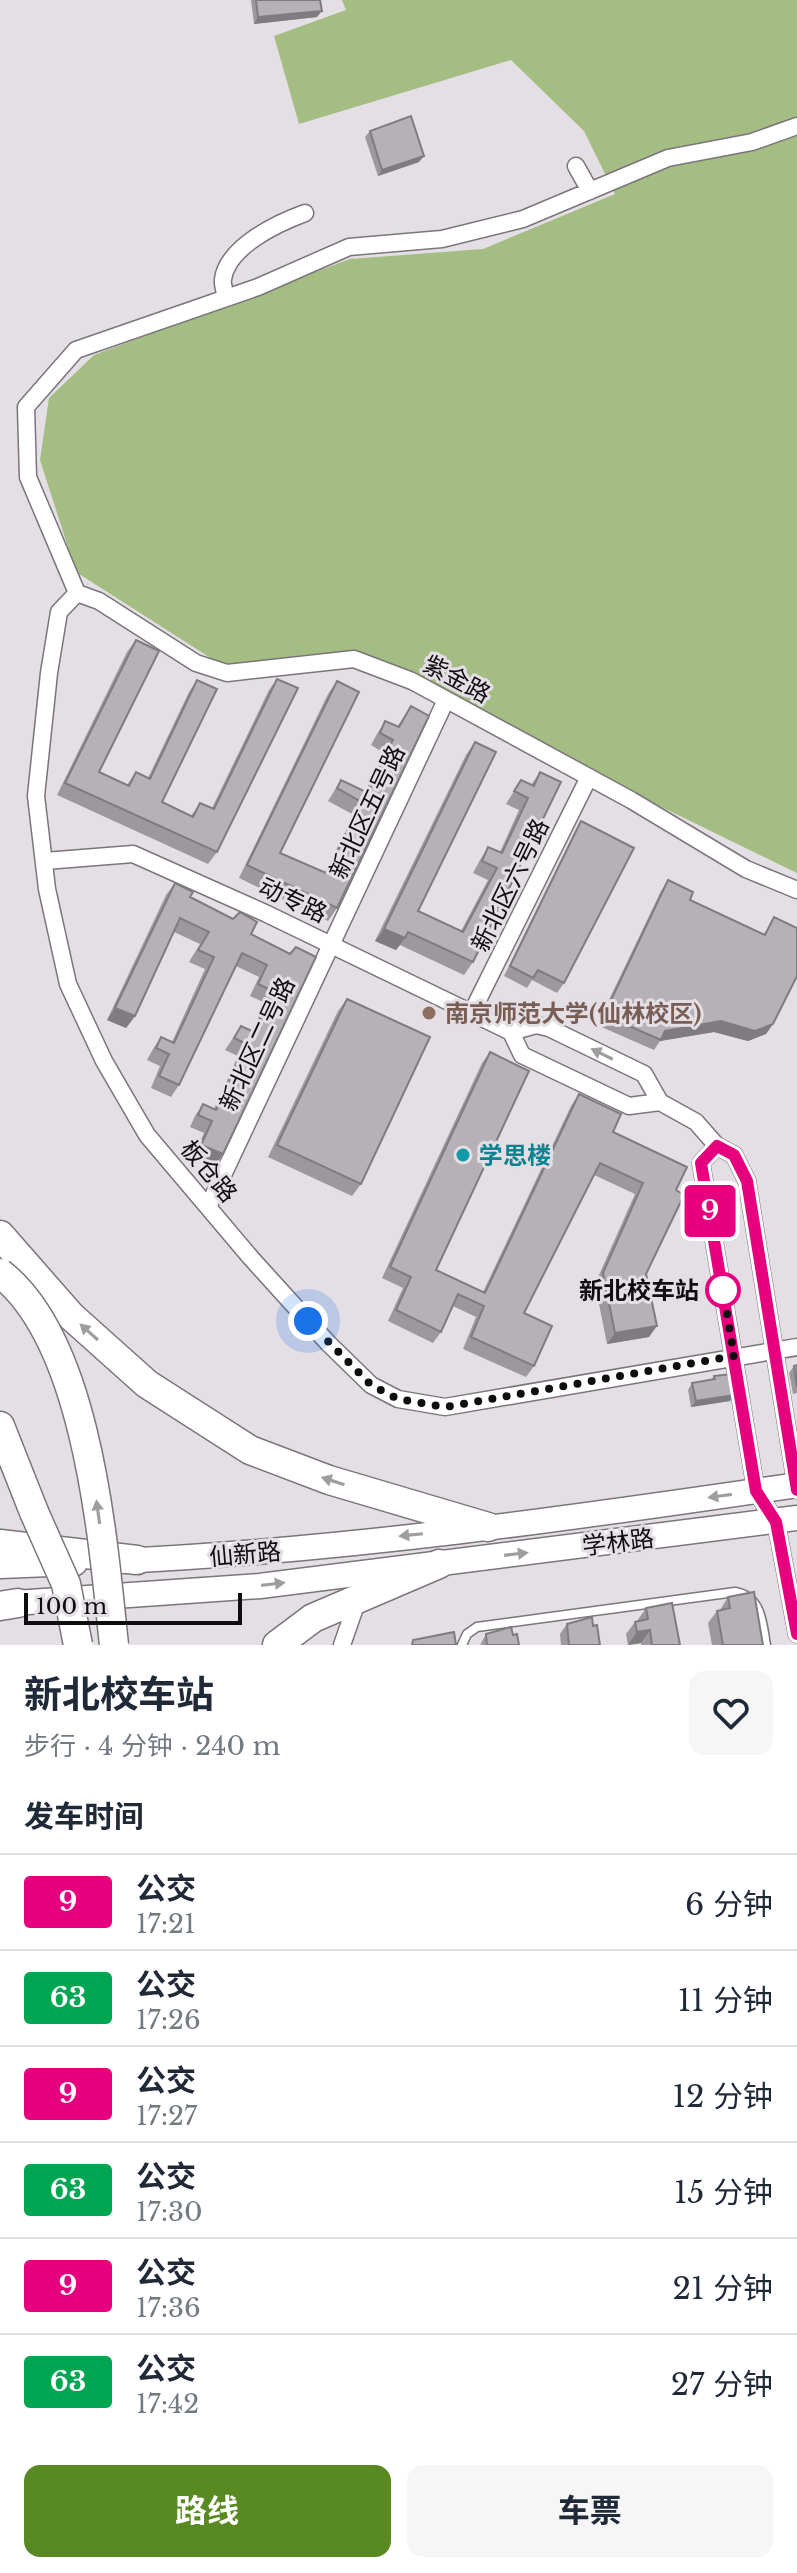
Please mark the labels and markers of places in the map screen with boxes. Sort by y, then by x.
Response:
place label: 南京师范大学(仙林校区) [445,999,701,1028]
marker: 南京师范大学(仙林校区) [420,1004,438,1022]
place label: 学思楼 [479,1141,551,1170]
marker: 学思楼 [454,1146,472,1164]
marker: 新北校车站 [706,1273,740,1307]
place label: 新北校车站 [579,1276,699,1305]

